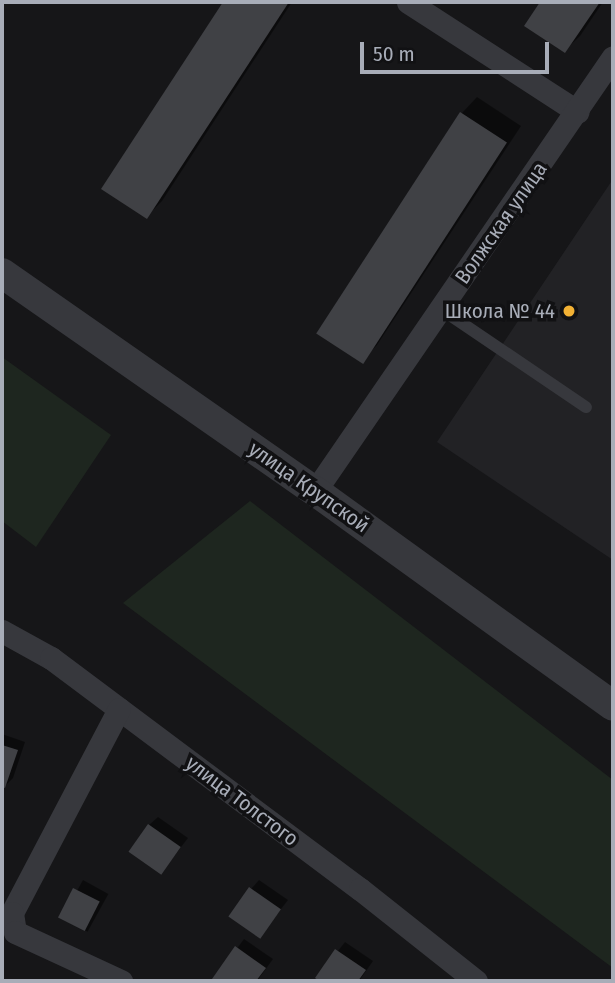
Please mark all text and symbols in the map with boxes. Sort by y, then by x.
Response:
scale bar [363,28,552,72]
text: 50 m [373,41,415,67]
street label: Волжская улица [450,157,552,289]
place label: Школа № 44 [445,298,555,324]
marker: Школа № 44 [561,303,577,319]
street label: улица Крупской [244,436,374,538]
street label: улица Толстого [181,750,303,852]

